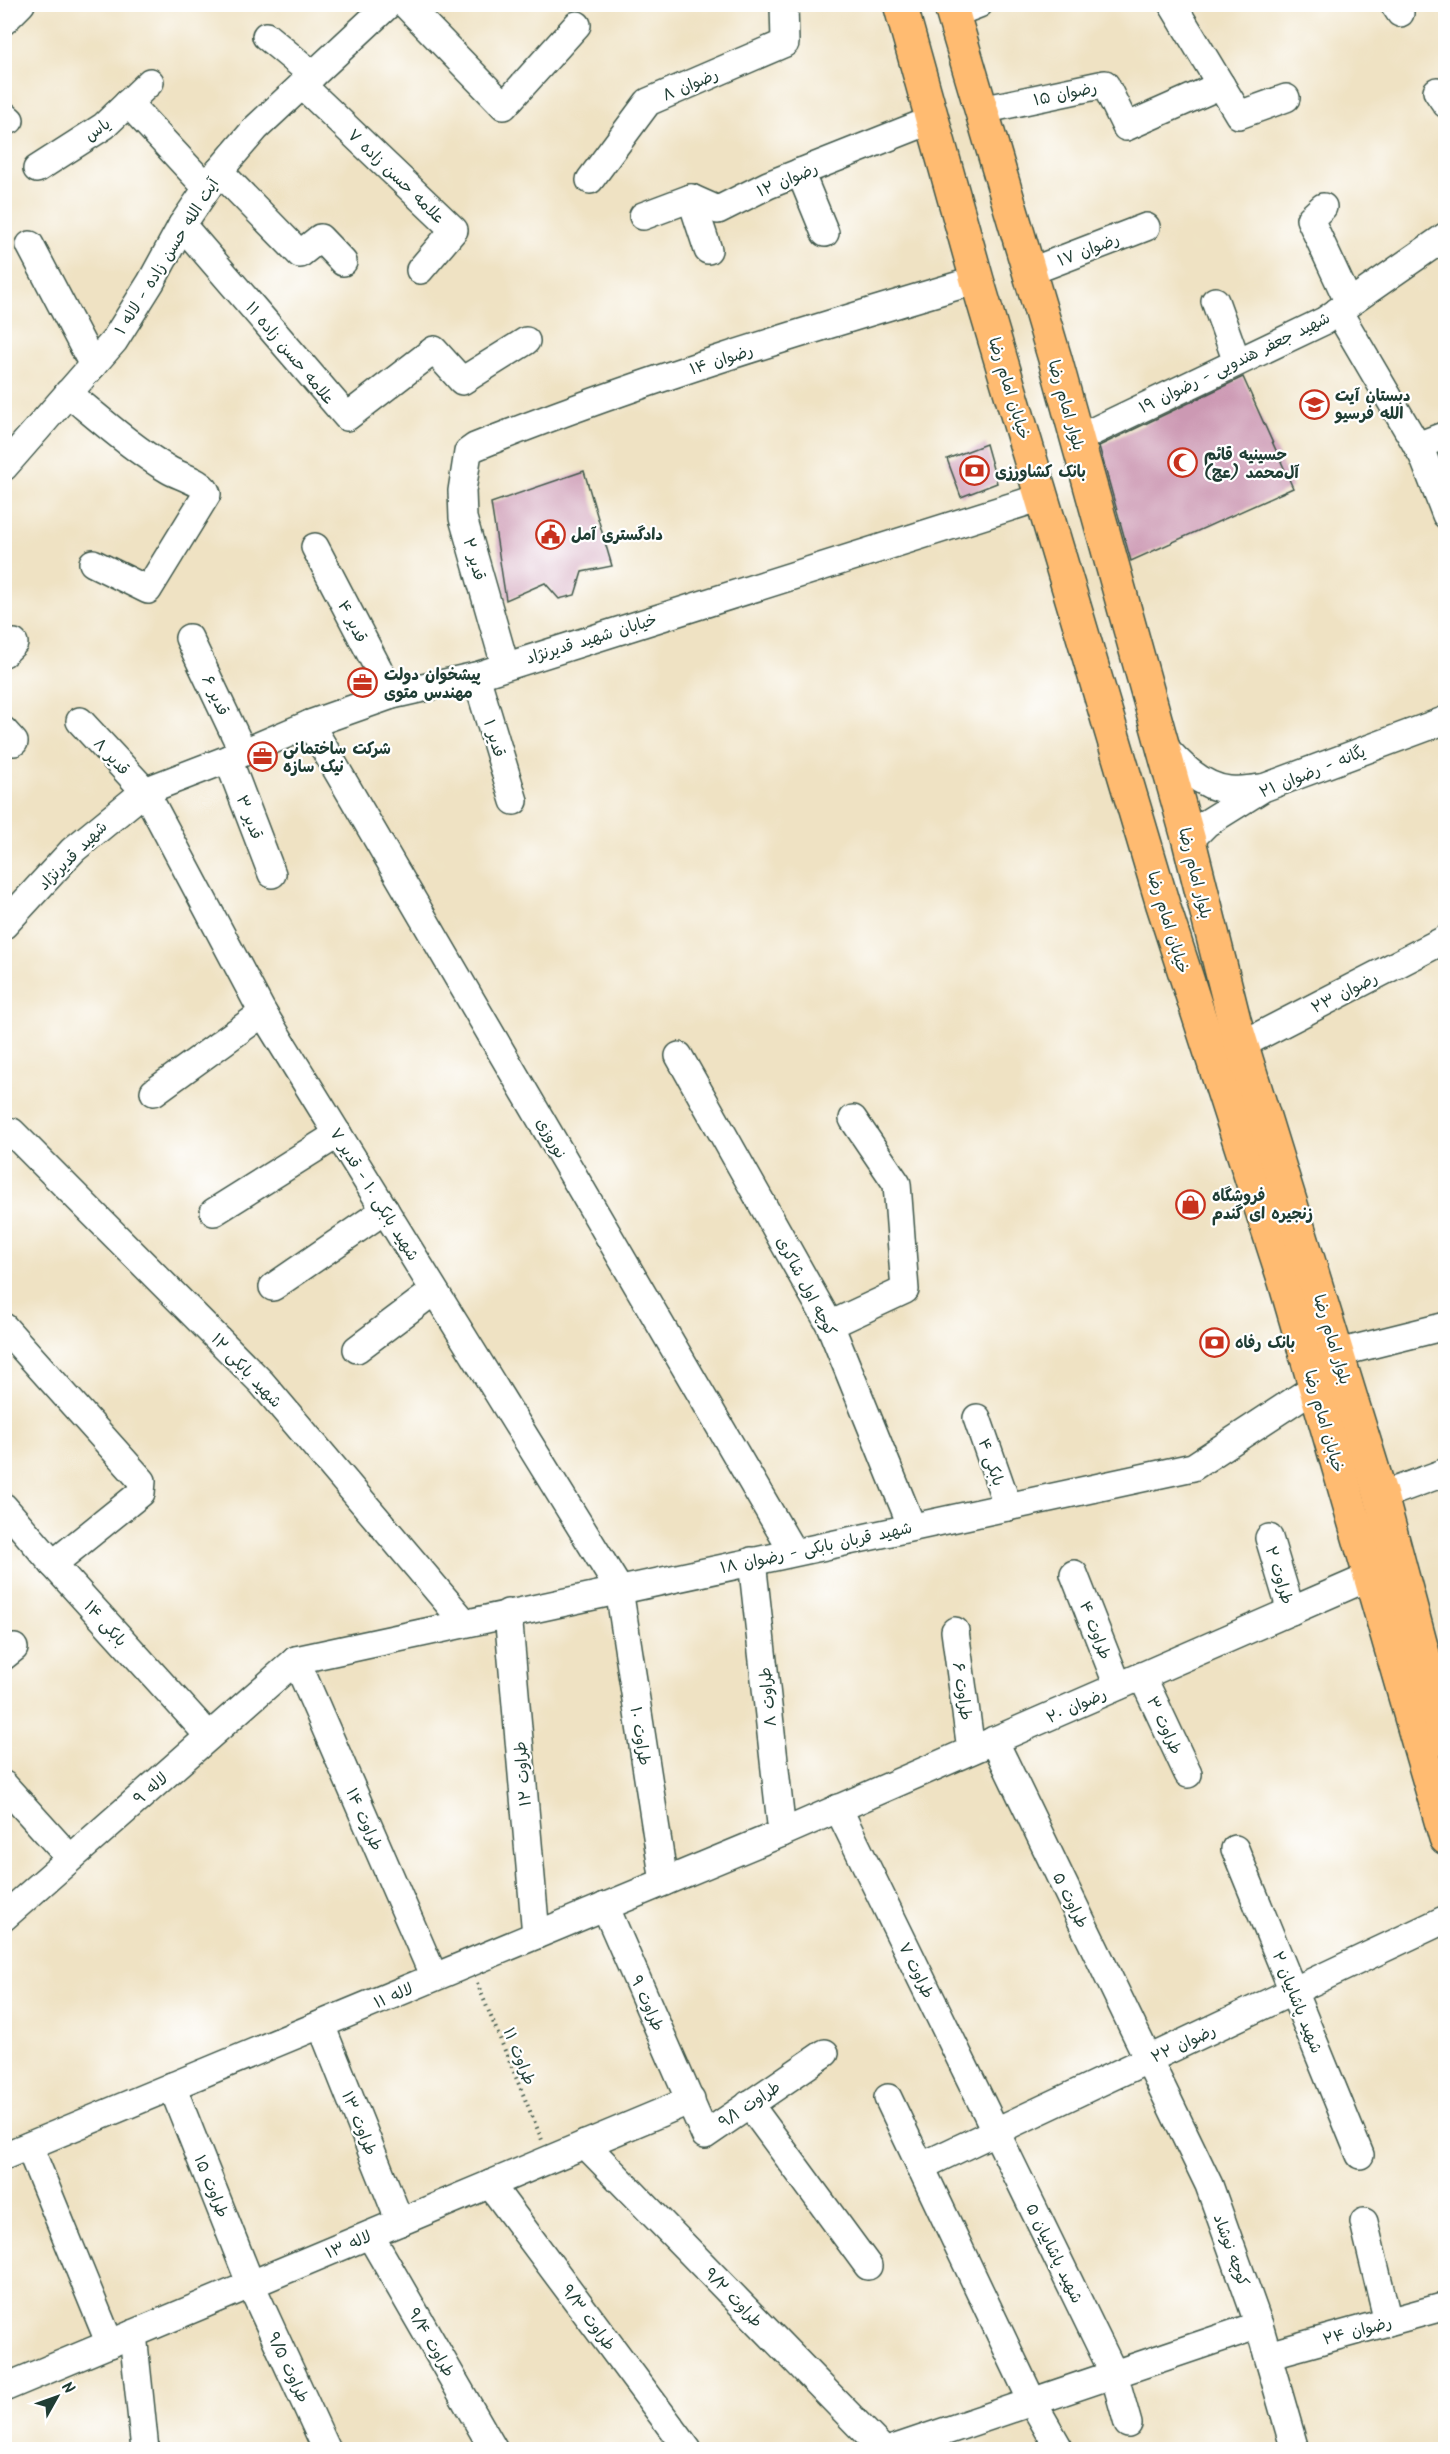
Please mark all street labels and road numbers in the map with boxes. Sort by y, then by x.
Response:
street label: رضوان ۸ [659,62,723,108]
street label: رضوان ۱۵ [1031,76,1099,113]
street label: یاس [80,112,116,148]
street label: علامه حسن زاده ۷ [341,123,451,231]
street label: رضوان ۱۲ [753,156,822,204]
street label: آیت الله حسن زاده - لاله ۱ [109,173,226,340]
street label: رضوان ۱۷ [1054,227,1123,274]
street label: علامه حسن زاده ۱۱ [239,297,341,411]
street label: شهید جعفر هندویی - رضوان ۱۹ [1135,306,1335,421]
street label: خیابان امام رضا [981,334,1036,443]
street label: رضوان ۱۴ [687,338,756,382]
street label: بلوار امام رضا [1041,357,1090,454]
street label: قدیر ۲ [456,535,492,584]
street label: قدیر ۴ [330,596,373,647]
street label: خيابان شهيد قديرنژاد [523,608,660,671]
street label: قدیر ۶ [194,671,235,720]
street label: قدیر ۱ [476,716,511,760]
street label: قدیر ۸ [87,733,135,782]
street label: یگانه - رضوان ۲۱ [1256,740,1369,805]
street label: قدیر ۳ [229,792,268,843]
street label: شهید قدیرنژاد [32,815,114,897]
street label: بلوار امام رضا [1171,825,1218,922]
street label: خیابان امام رضا [1140,868,1195,977]
street label: رضوان ۲۳ [1307,966,1382,1021]
street label: نوروزی [529,1113,573,1164]
street label: شهید بابکی ۱۰ - قدیر ۷ [323,1123,425,1266]
street label: کوچه اول شاکری [769,1232,843,1341]
street label: بلوار امام رضا [1306,1291,1357,1388]
street label: شهید بابکی ۱۲ [205,1328,287,1414]
street label: خیابان امام رضا [1297,1367,1350,1476]
street label: بابکی ۴ [971,1435,1010,1490]
street label: شهید قربان بابکی - رضوان ۱۸ [718,1516,915,1581]
street label: طراوت ۲ [1258,1543,1299,1608]
street label: بابکی ۱۴ [77,1595,133,1653]
street label: طراوت ۴ [1072,1598,1117,1663]
street label: طراوت ۶ [945,1661,978,1722]
street label: طراوت ۸ [753,1666,784,1728]
street label: رضوان ۲۰ [1042,1682,1111,1731]
street label: طراوت ۳ [1139,1692,1188,1759]
street label: طراوت ۱۰ [623,1705,657,1768]
street label: طراوت ۱۲ [508,1740,539,1807]
street label: لاله ۹ [128,1767,174,1811]
street label: طراوت ۱۴ [339,1784,389,1855]
street label: طراوت ۵ [1045,1868,1094,1933]
street label: طراوت ۷ [891,1938,940,2003]
street label: شهید پاشاییان ۲ [1265,1948,1328,2057]
street label: طراوت ۹ [623,1972,670,2036]
street label: لاله ۱۱ [370,1977,417,2016]
street label: رضوان ۲۲ [1147,2018,1220,2070]
street label: طراوت ۱۱ [496,2024,541,2089]
street label: طراوت ۹/۱ [714,2075,786,2135]
street label: طراوت ۱۳ [334,2088,383,2160]
street label: طراوت ۱۵ [187,2151,234,2222]
street label: شهید پاشاییان ۵ [1019,2199,1089,2308]
street label: کوچه نوشاد [1206,2211,1255,2290]
street label: لاله ۱۳ [322,2225,375,2266]
street label: طراوت ۹/۲ [698,2262,768,2334]
street label: طراوت ۹/۳ [555,2279,621,2356]
street label: طراوت ۹/۴ [401,2303,461,2382]
street label: رضوان ۲۴ [1320,2310,1395,2353]
street label: طراوت ۹/۵ [260,2328,315,2407]

